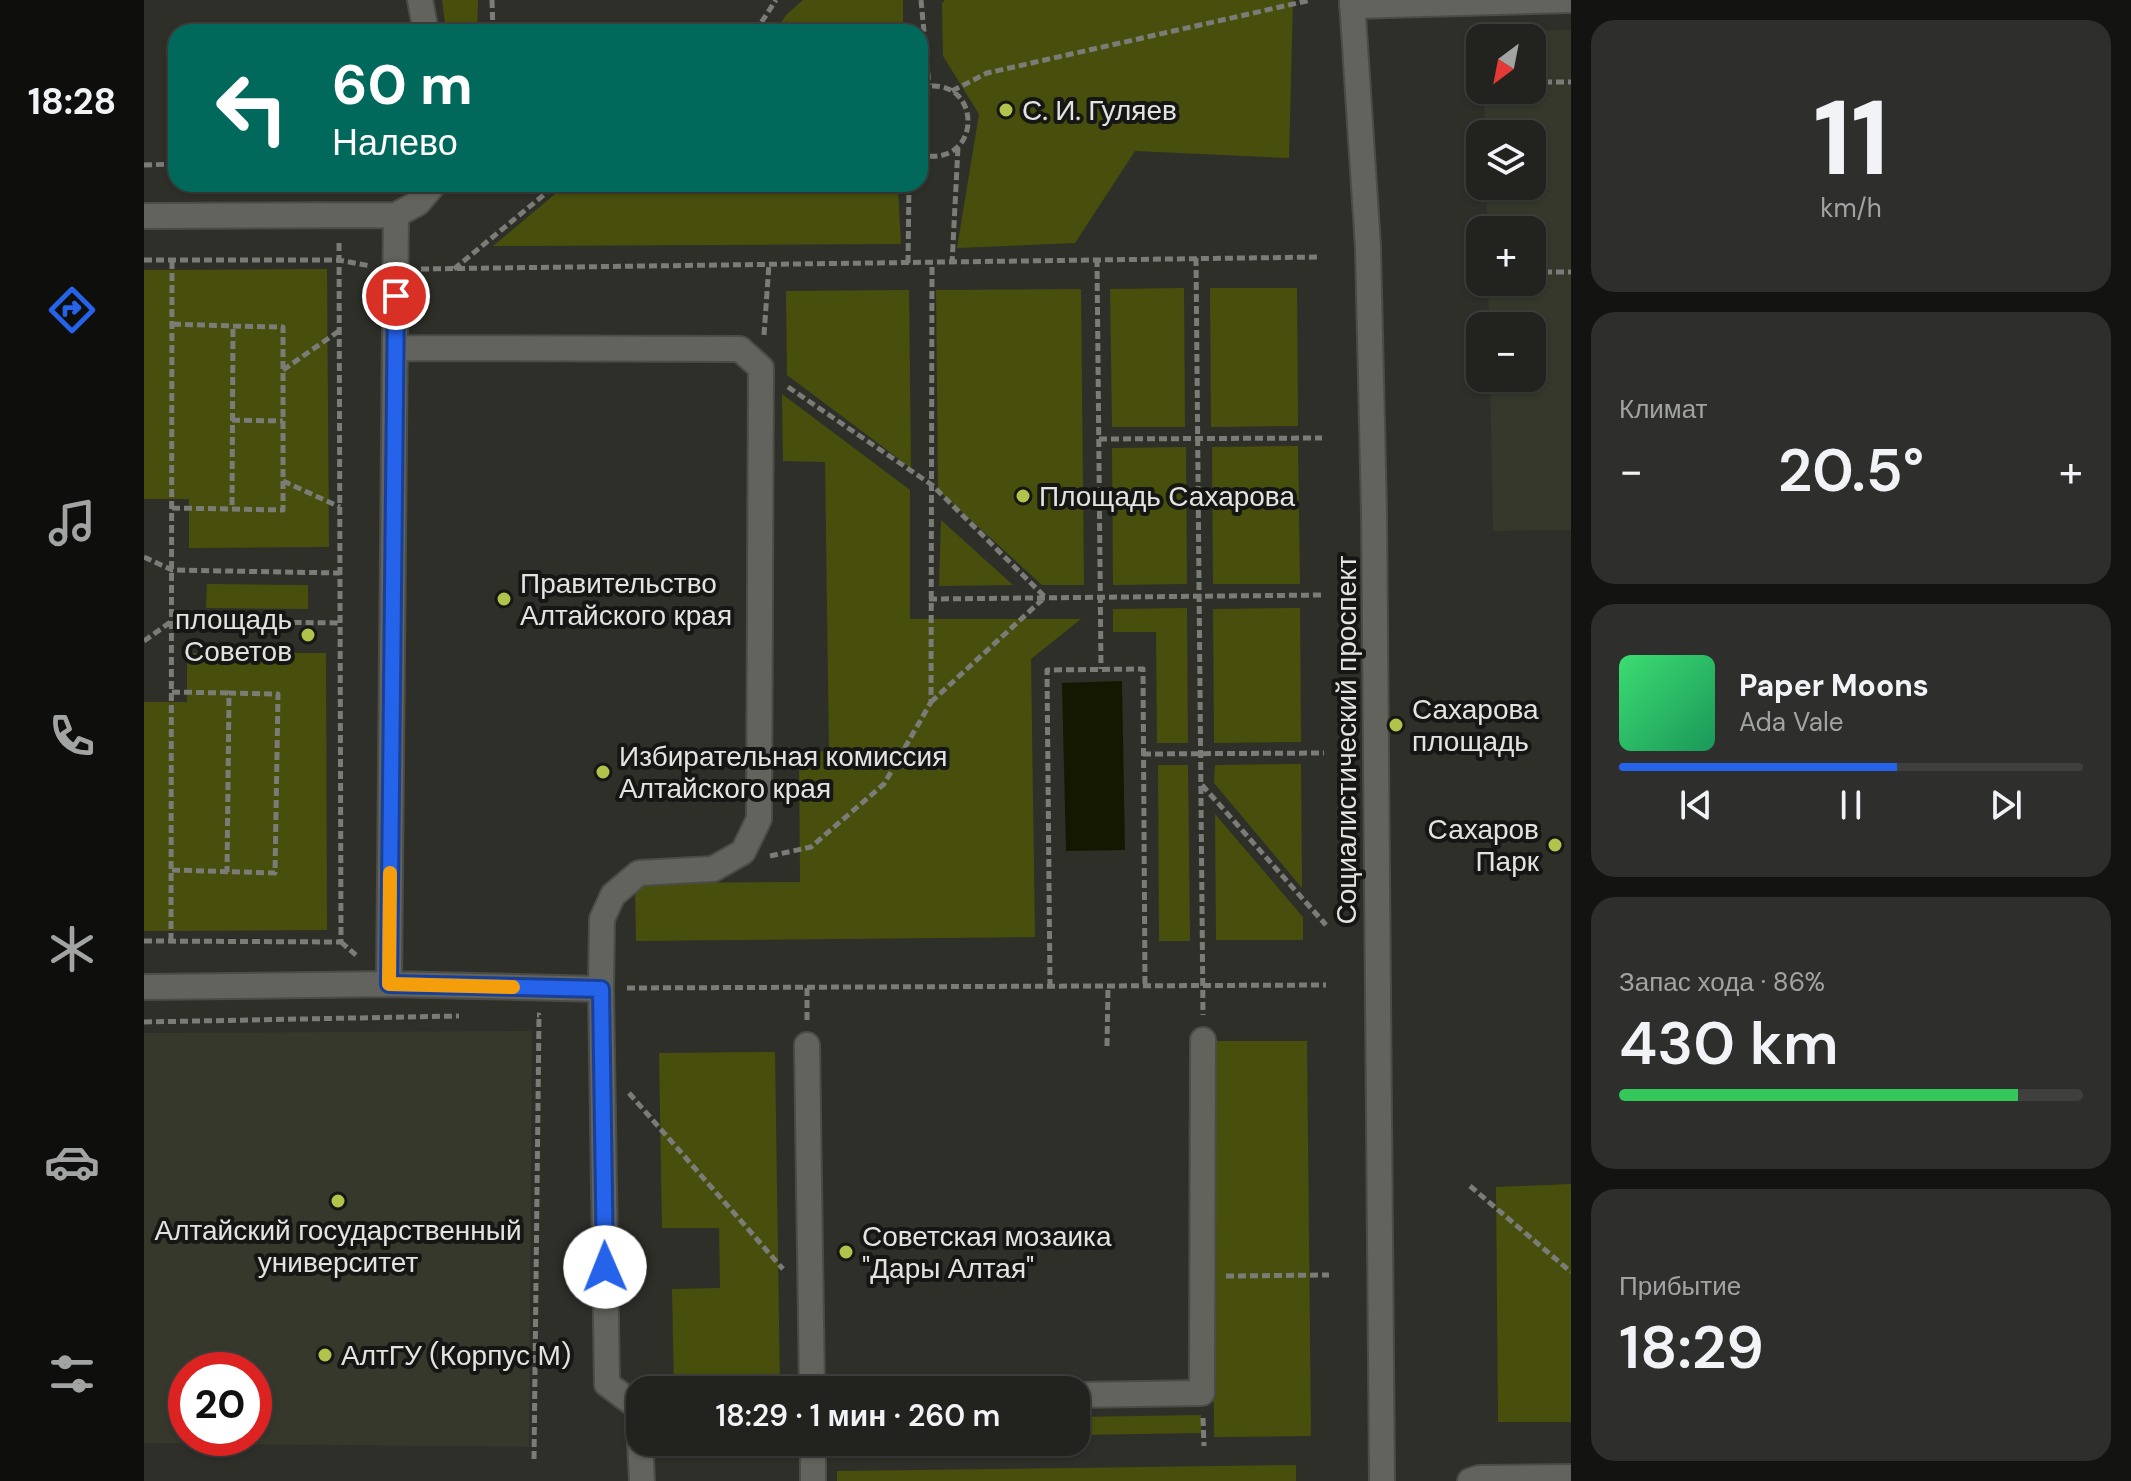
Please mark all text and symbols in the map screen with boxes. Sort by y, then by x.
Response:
north arrow [1466,24,1546,104]
map controls [1466,24,1546,392]
text: 60 m [332,48,473,121]
icon: left [200,56,304,160]
text: 11 [1813,71,1889,206]
text: 18:28 [28,78,116,125]
place label: С. И. Гуляев [1022,92,1177,129]
marker: С. И. Гуляев [997,101,1015,119]
text: Налево [332,119,458,166]
button: layers [1466,120,1546,200]
text: km/h [1820,191,1882,225]
button: + [1466,216,1546,296]
pin [362,262,430,330]
icon: arrive [374,274,418,318]
icon: directions [44,282,100,338]
button: − [1466,312,1546,392]
text: Климат [1619,392,1708,426]
text: 20.5° [1778,431,1924,510]
text: − [1619,442,1643,500]
text: + [2059,442,2083,500]
place label: Площадь Сахарова [1039,478,1295,515]
marker: Площадь Сахарова [1014,487,1032,505]
icon: music [44,495,100,551]
street label: Социалистический проспект [1328,555,1365,925]
place label: Правительство Алтайского края [520,565,732,634]
marker: Правительство Алтайского края [495,590,513,608]
place label: площадь Советов [175,601,292,670]
marker: площадь Советов [299,626,317,644]
text: Paper Moons [1739,666,1929,705]
place label: Сахарова площадь [1412,691,1539,760]
text: Ada Vale [1739,705,1844,739]
icon: phone [44,708,100,764]
marker: Сахарова площадь [1387,716,1405,734]
place label: Избирательная комиссия Алтайского края [619,738,947,807]
marker: Избирательная комиссия Алтайского края [594,763,612,781]
icon: previous [1674,783,1718,827]
icon: pause [1829,783,1873,827]
icon: next [1984,783,2028,827]
place label: Сахаров Парк [1428,811,1540,880]
marker: Сахаров Парк [1546,836,1564,854]
icon: climate [44,921,100,977]
text: Запас хода · 86% [1619,965,1825,999]
text: 430 km [1619,1004,1839,1083]
icon: car [44,1134,100,1190]
marker: Алтайский государственный университет [329,1192,347,1210]
place label: Алтайский государственный университет [154,1212,522,1281]
place label: Советская мозаика "Дары Алтая" [862,1218,1112,1287]
position arrow [563,1225,647,1309]
marker: Советская мозаика "Дары Алтая" [837,1243,855,1261]
text: Прибытие [1619,1269,1741,1303]
text: 18:29 [1619,1308,1764,1387]
place label: АлтГУ (Корпус М) [341,1337,571,1374]
icon: filters [44,1346,100,1402]
marker: АлтГУ (Корпус М) [316,1346,334,1364]
speed limit sign: 20 [168,1352,272,1456]
text: 18:29 · 1 мин · 260 m [716,1396,1000,1435]

